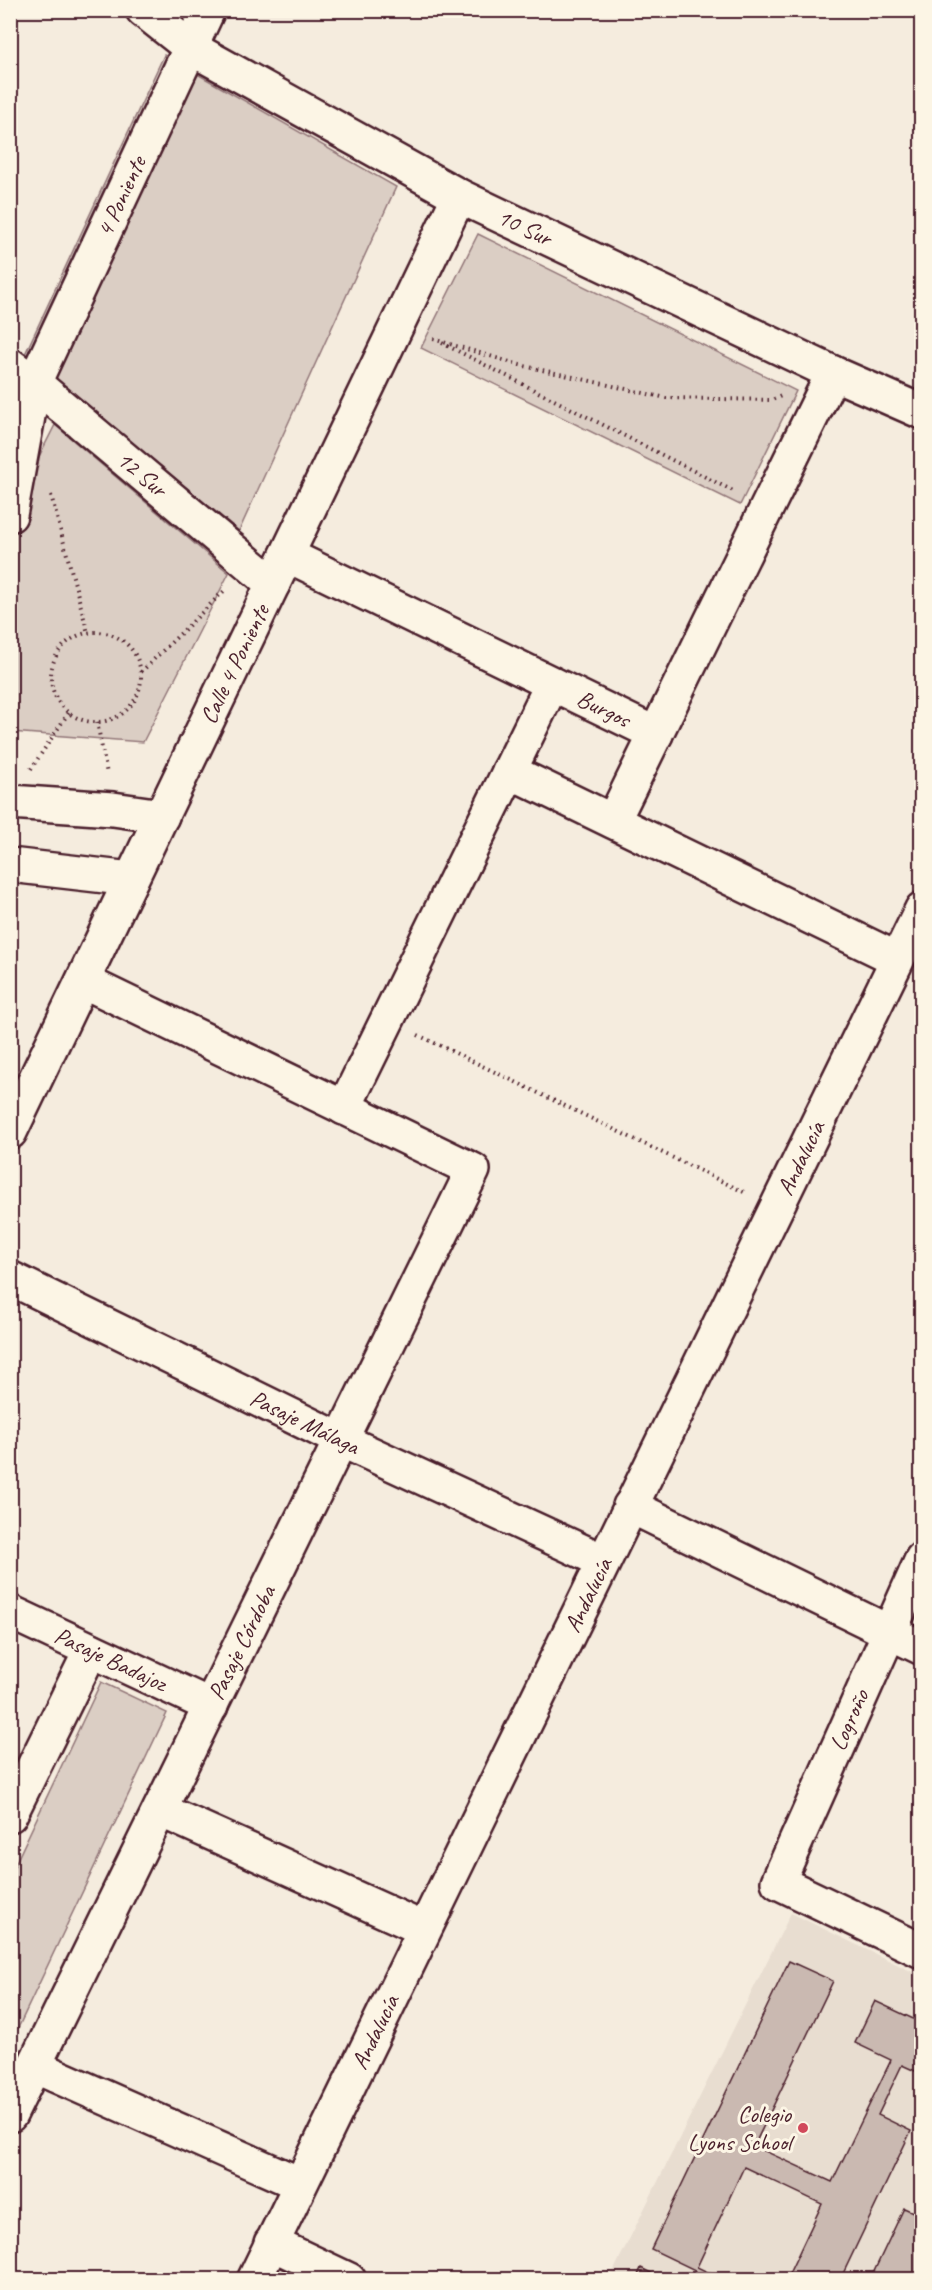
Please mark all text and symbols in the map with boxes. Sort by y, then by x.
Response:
street label: 4 Poniente [89,150,154,241]
street label: 10 Sur [493,201,559,254]
street label: 12 Sur [111,444,175,505]
street label: Calle 4 Poniente [193,598,277,729]
street label: Burgos [572,683,637,735]
street label: Andalucía [770,1115,832,1200]
street label: Pasaje Málaga [245,1383,365,1462]
street label: Andalucía [557,1552,619,1637]
street label: Pasaje Córdoba [201,1579,283,1705]
street label: Pasaje Badajoz [50,1620,173,1699]
street label: Logroño [822,1683,876,1755]
street label: Andalucía [344,1988,406,2074]
place label: Colegio Lyons School [688,2099,795,2157]
marker: Colegio Lyons School [796,2121,810,2135]

